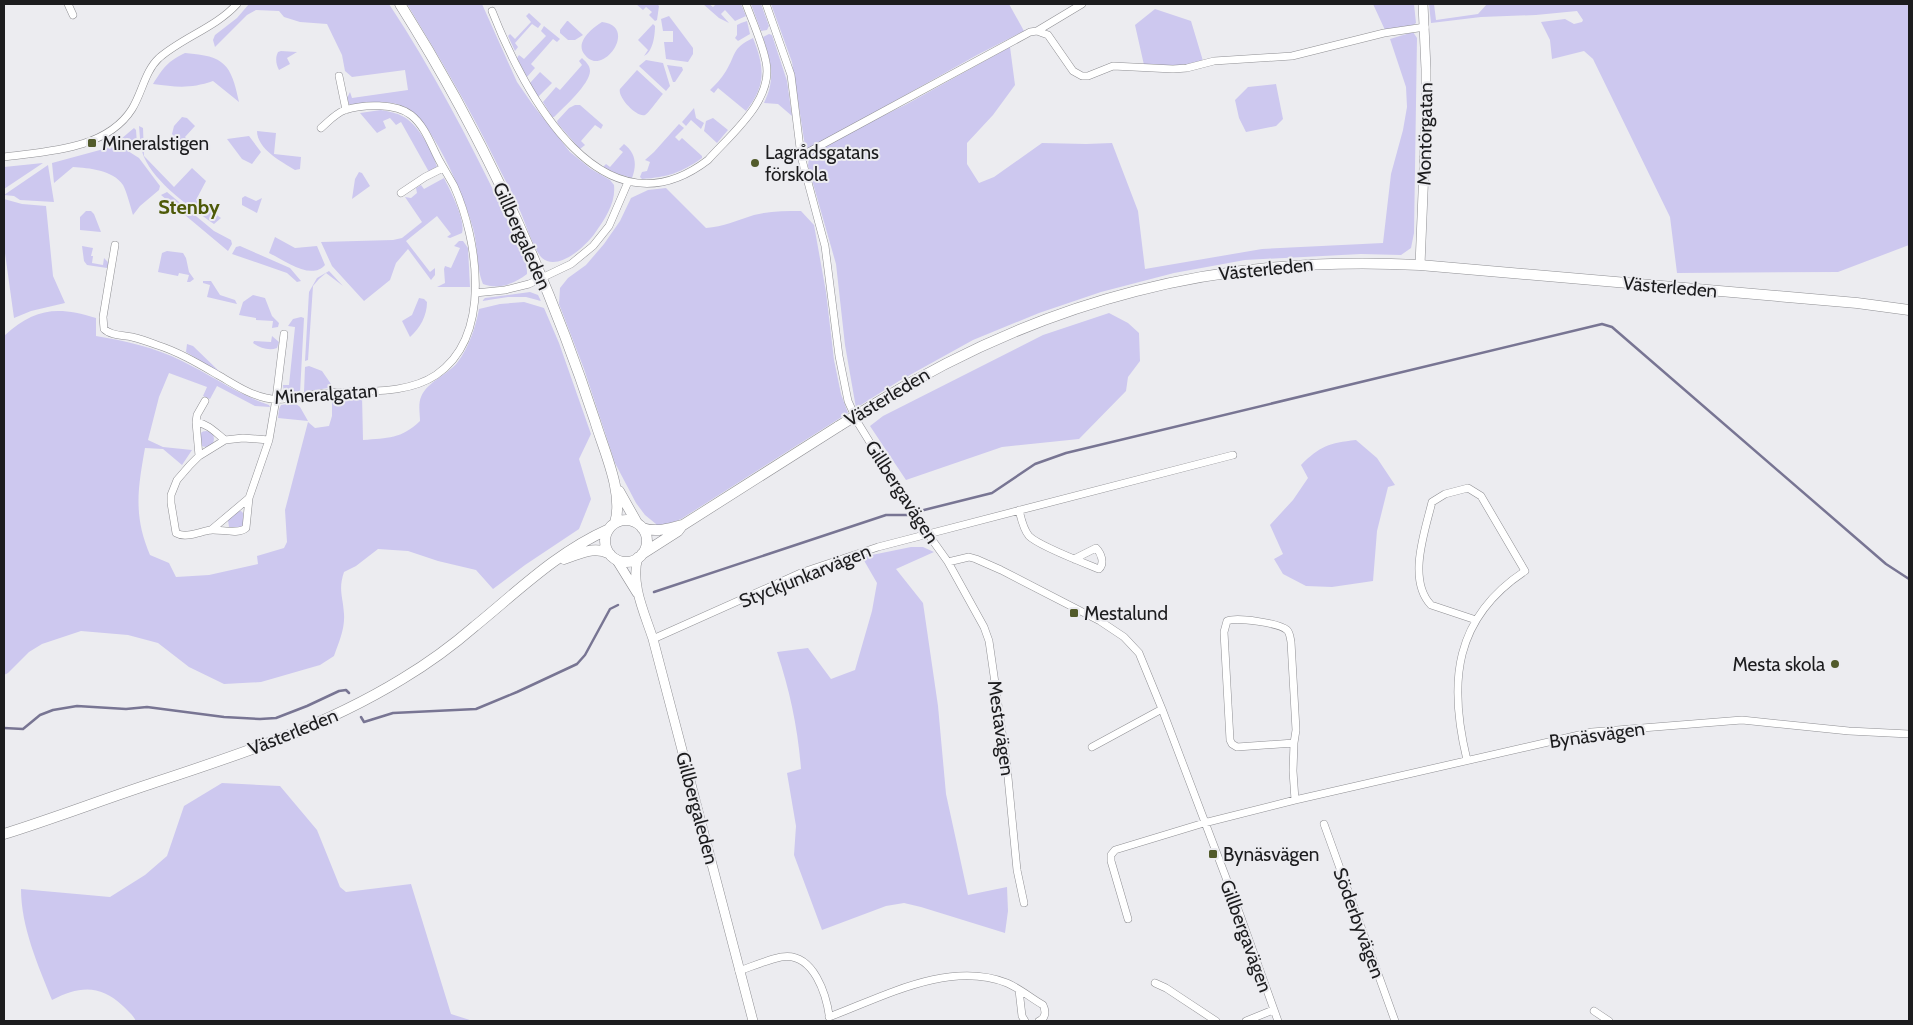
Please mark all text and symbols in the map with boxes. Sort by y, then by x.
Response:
street label: Montörgatan [1413,82,1437,186]
place label: Mineralstigen [102,132,209,155]
marker: Mineralstigen [86,137,98,149]
place label: Lagrådsgatans förskola [765,141,879,186]
marker: Lagrådsgatans förskola [749,157,761,169]
street label: Gillbergaleden [488,179,556,293]
district label: Stenby [158,195,220,219]
street label: Västerleden [1218,253,1314,285]
street label: Västerleden [1622,271,1718,303]
street label: Västerleden [840,363,934,431]
street label: Mineralgatan [274,379,378,409]
street label: Gillbergavägen [860,436,944,548]
street label: Styckjunkarvägen [736,539,874,613]
place label: Mestalund [1084,602,1168,625]
marker: Mestalund [1068,607,1080,619]
place label: Mesta skola [1732,653,1825,676]
marker: Mesta skola [1829,658,1841,670]
street label: Mestavägen [983,679,1019,777]
street label: Västerleden [245,704,341,760]
street label: Bynäsvägen [1548,717,1646,753]
street label: Gillbergaleden [671,749,723,867]
place label: Bynäsvägen [1223,843,1319,866]
marker: Bynäsvägen [1207,848,1219,860]
street label: Söderbyvägen [1328,865,1390,981]
street label: Gillbergavägen [1215,877,1277,995]

